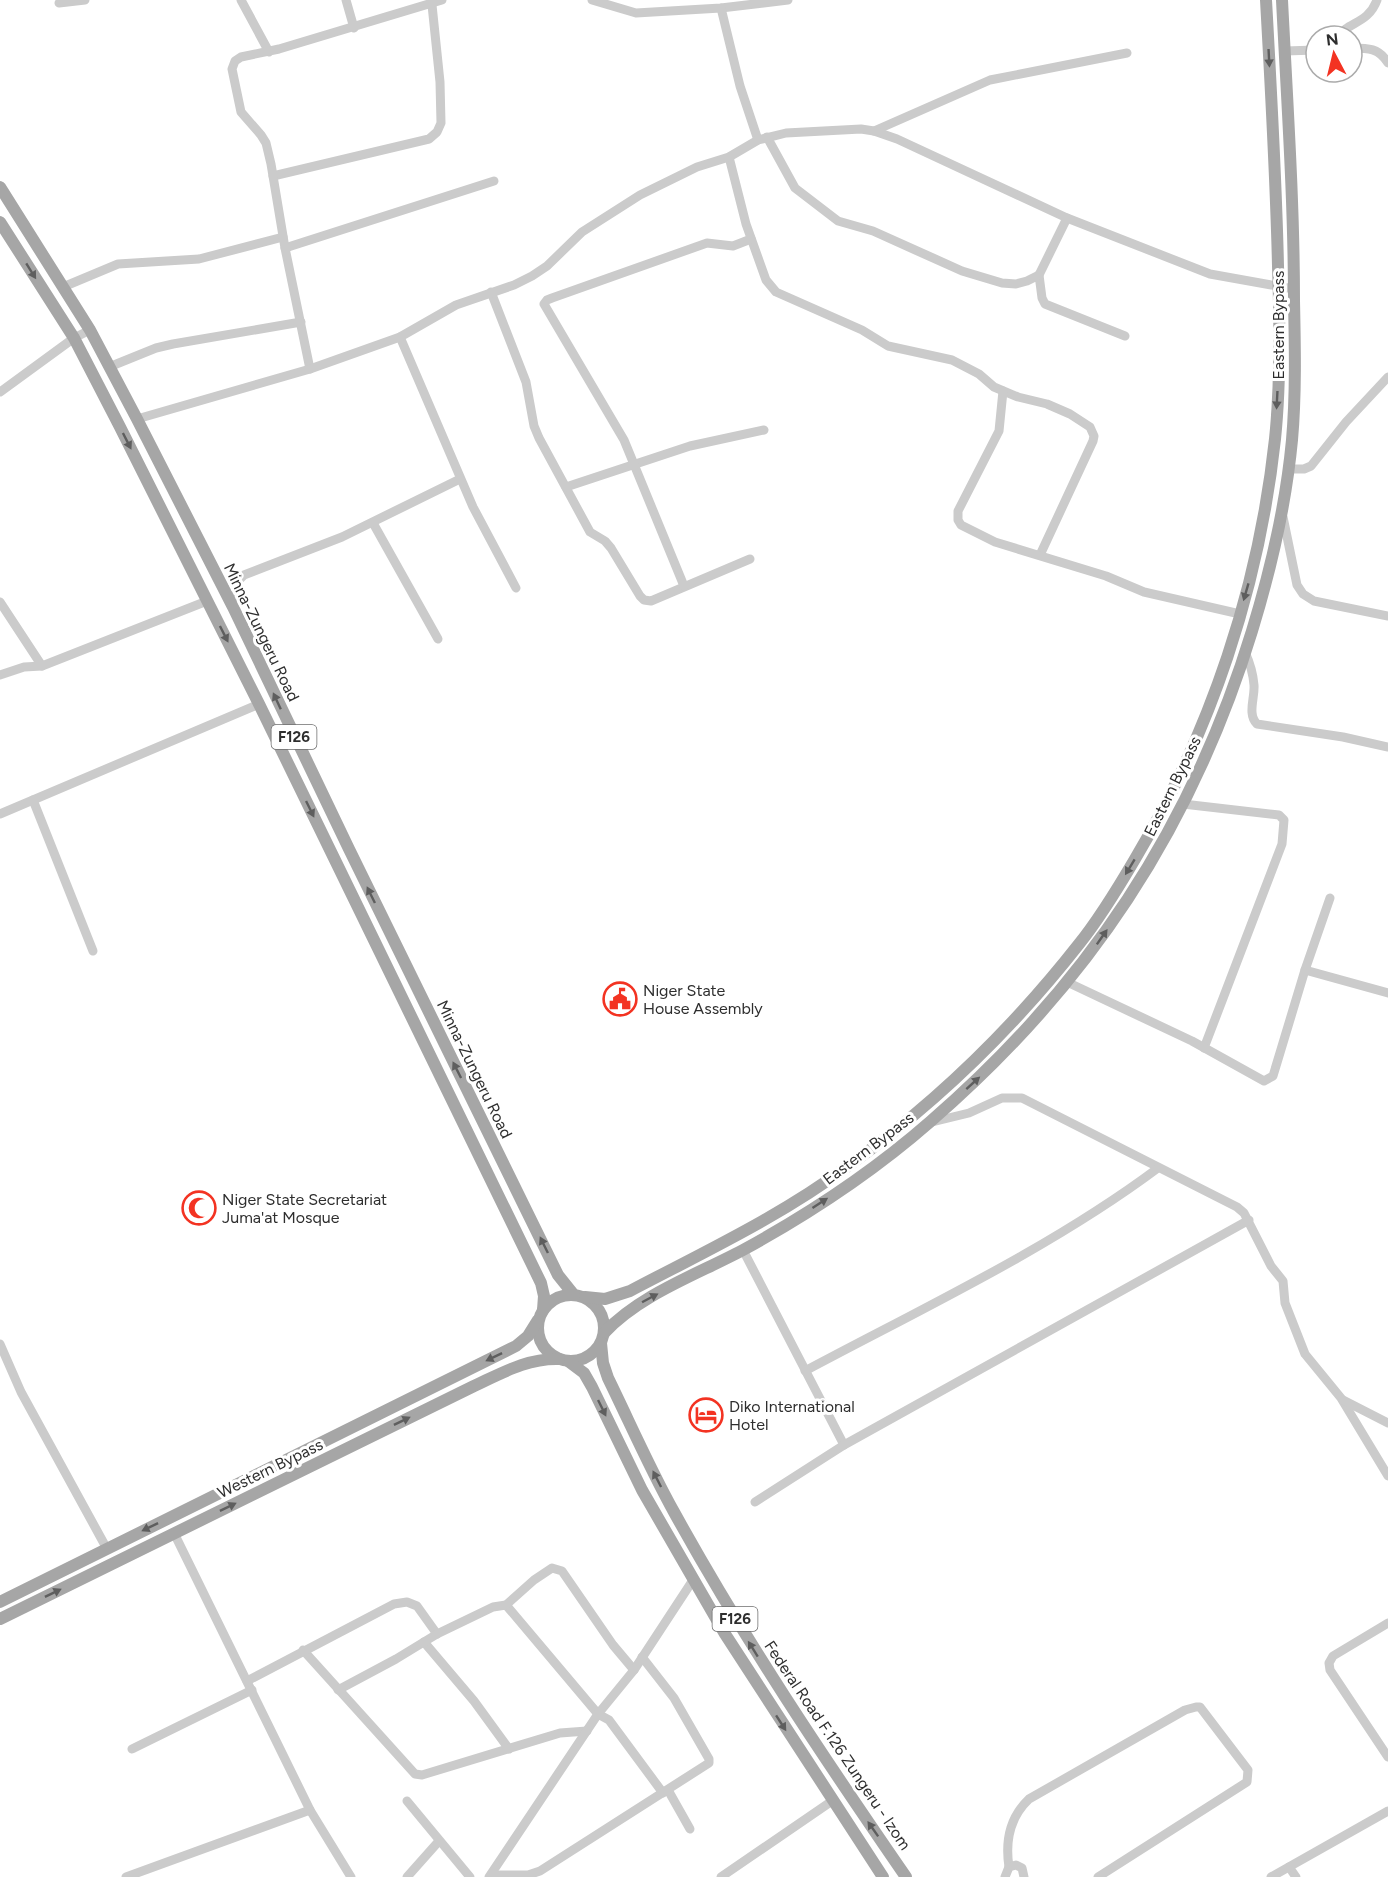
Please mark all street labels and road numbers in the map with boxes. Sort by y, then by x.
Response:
street label: Eastern Bypass [1269,271,1288,379]
street label: Minna-Zungeru Road [220,560,303,704]
road number: F126 [272,725,316,749]
street label: Eastern Bypass [1140,733,1205,839]
street label: Minna-Zungeru Road [433,997,516,1141]
street label: Eastern Bypass [819,1108,917,1189]
street label: Western Bypass [215,1435,326,1502]
road number: F126 [712,1607,758,1631]
street label: Federal Road F.126 Zungeru - Izom [760,1637,915,1853]

